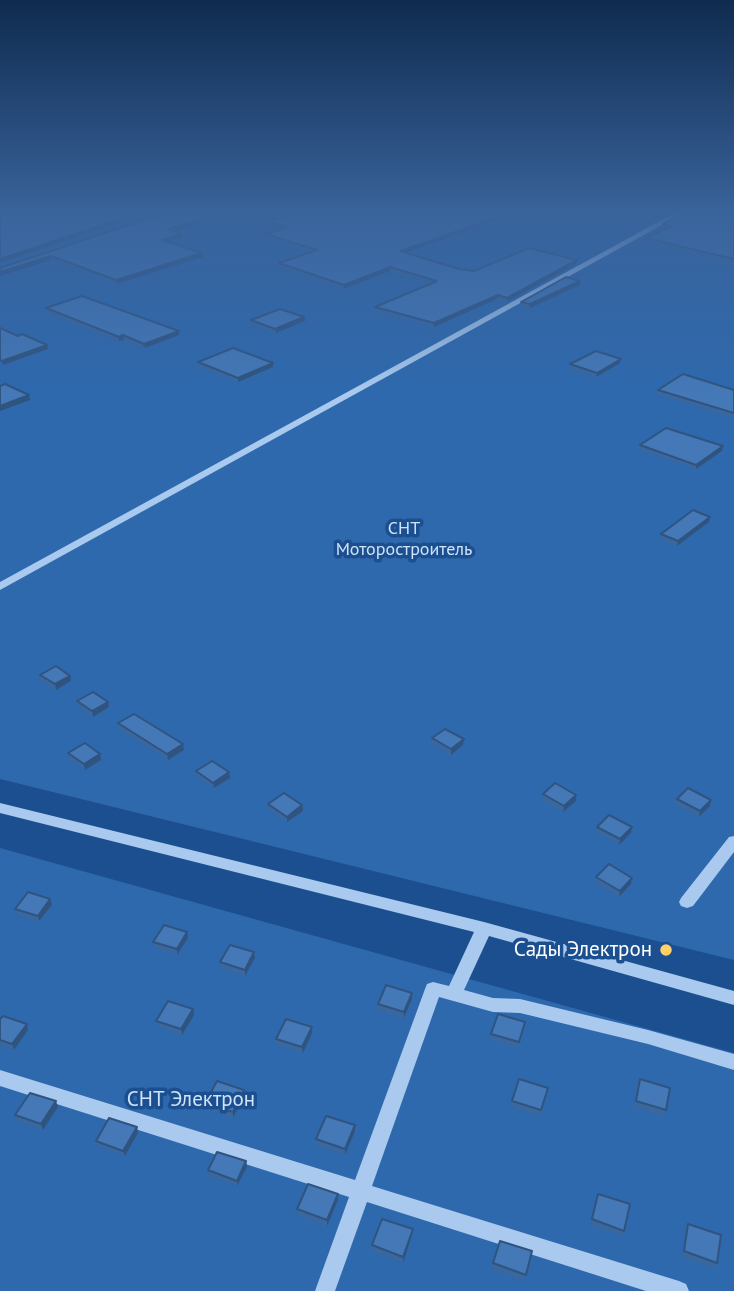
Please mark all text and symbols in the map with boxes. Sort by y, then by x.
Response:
park label: СНТ Моторостроитель [336,518,472,560]
place label: Сады Электрон [514,937,652,963]
marker: Сады Электрон [658,942,674,958]
park label: СНТ Электрон [127,1087,255,1113]

